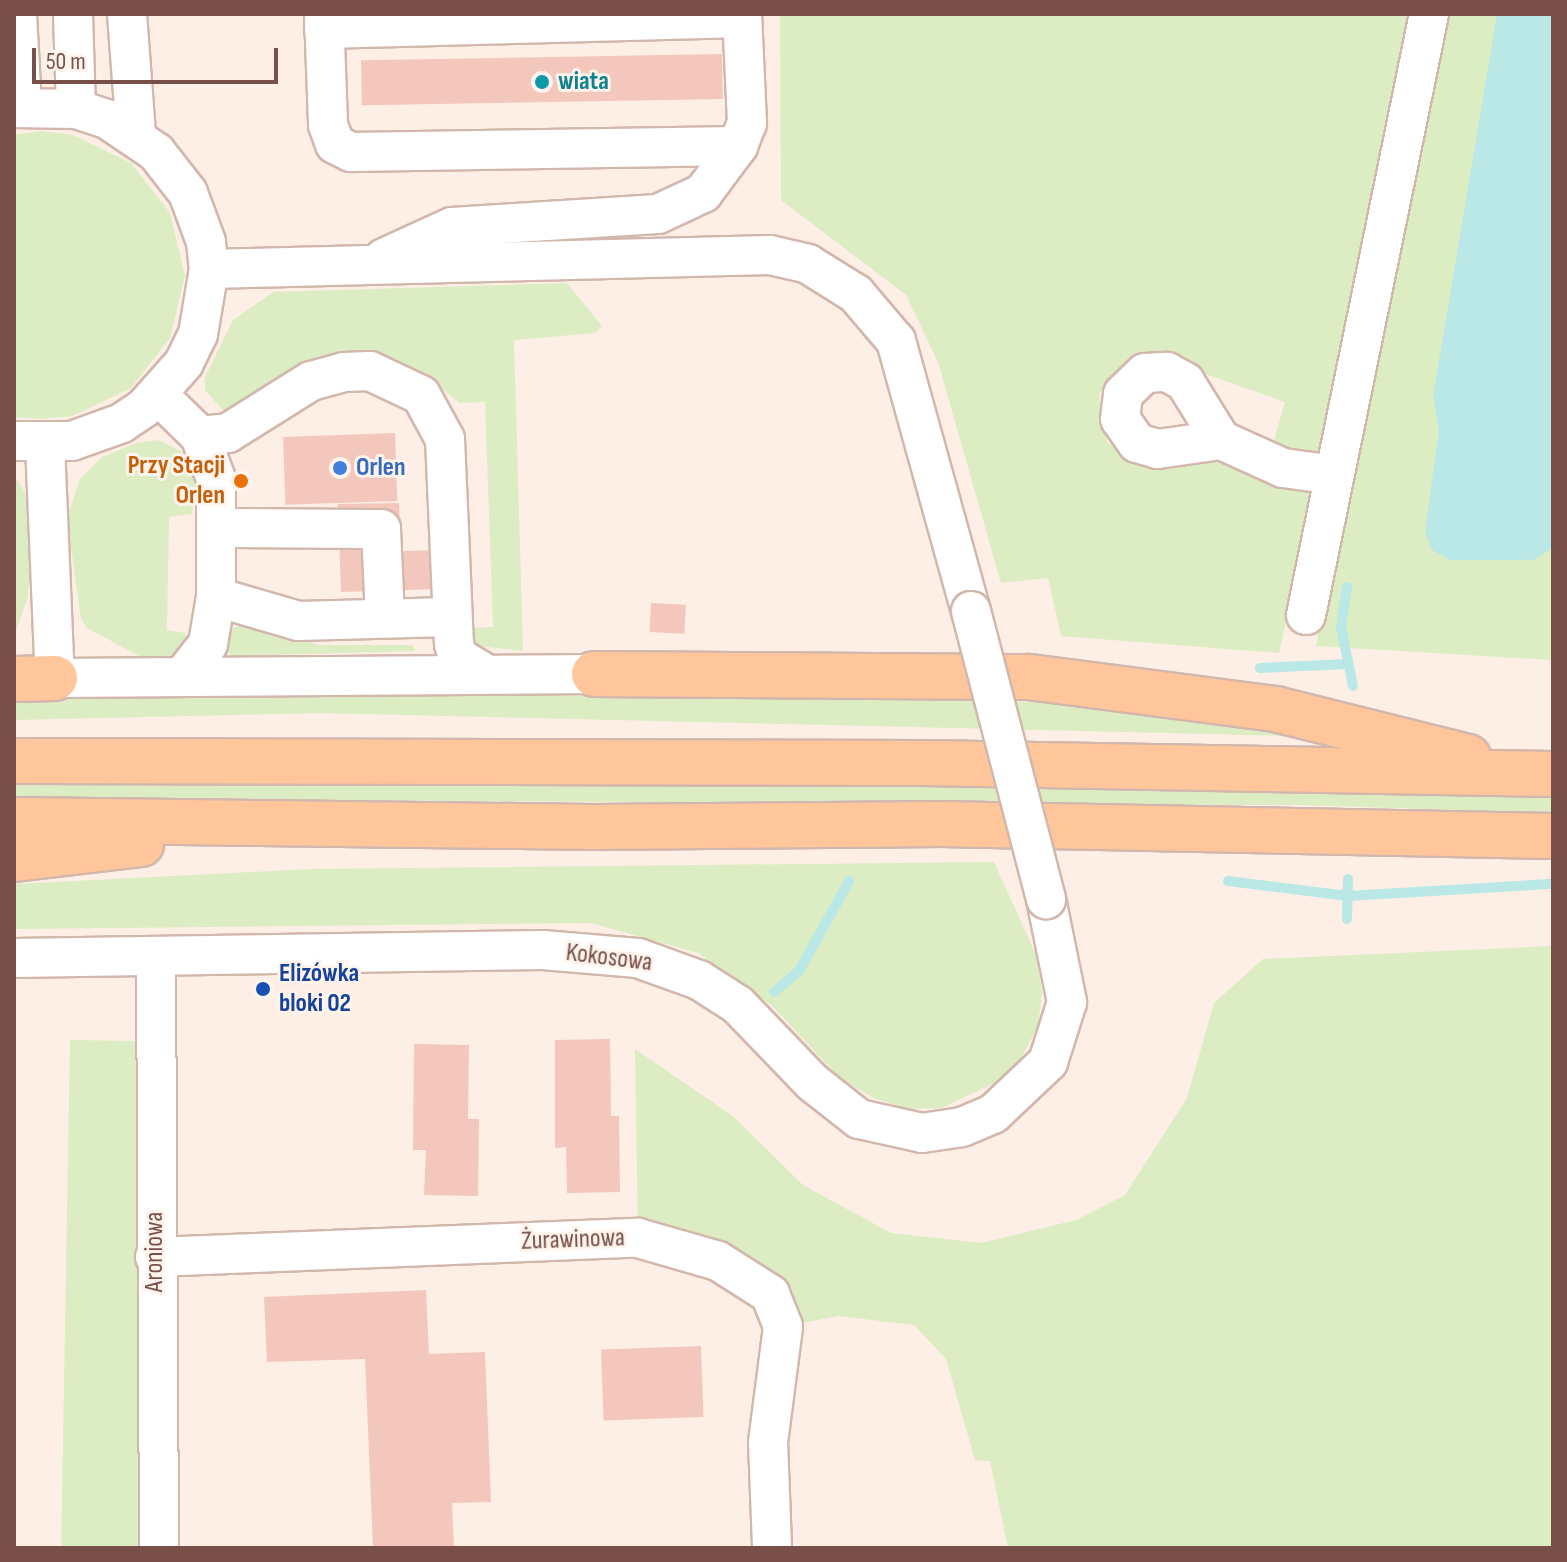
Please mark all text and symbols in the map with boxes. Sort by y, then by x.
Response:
scale bar [36,32,282,82]
text: 50 m [46,47,86,76]
place label: wiata [558,66,609,98]
marker: wiata [533,73,551,91]
place label: Przy Stacji Orlen [128,450,225,512]
place label: Orlen [356,452,406,484]
marker: Orlen [331,459,349,477]
marker: Przy Stacji Orlen [232,472,250,490]
street label: Kokosowa [564,937,654,979]
place label: Elizówka bloki 02 [279,958,359,1020]
marker: Elizówka bloki 02 [254,980,272,998]
street label: Aroniowa [139,1212,171,1292]
street label: Żurawinowa [521,1223,625,1257]

